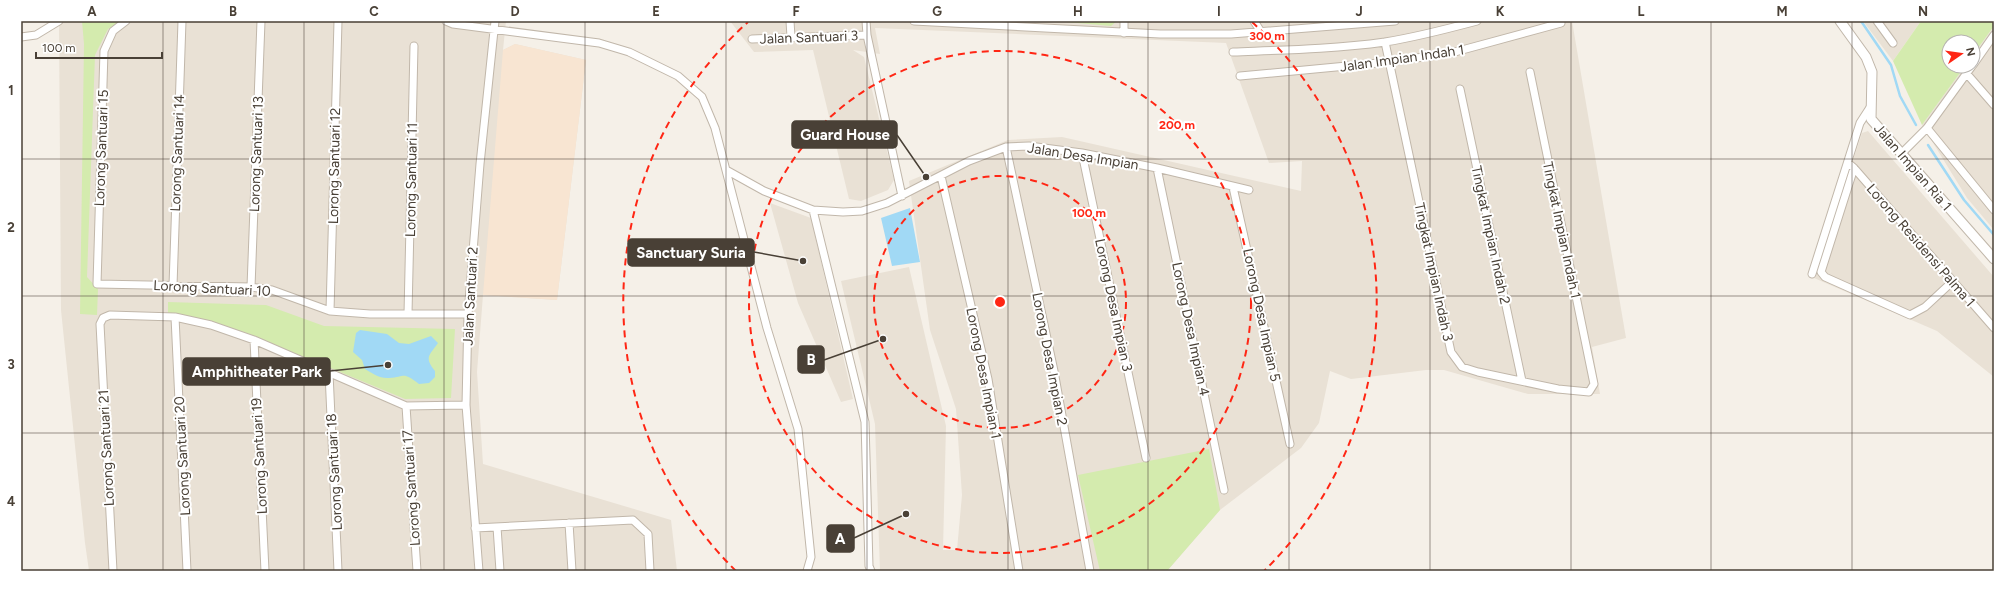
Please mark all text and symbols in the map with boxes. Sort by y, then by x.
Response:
text: A [87,4,97,19]
text: B [229,4,237,19]
text: C [369,4,379,19]
text: D [510,4,520,19]
text: E [652,4,660,19]
text: F [792,4,800,19]
text: G [932,4,942,19]
text: H [1073,4,1083,19]
text: I [1217,4,1221,19]
text: J [1355,4,1363,19]
text: K [1496,4,1505,19]
text: L [1638,4,1645,19]
text: M [1776,4,1788,19]
text: N [1918,4,1928,19]
street label: Jalan Santuari 3 [759,27,859,48]
text: 300 m [1249,29,1285,43]
scale bar [36,34,162,60]
north arrow [1941,34,1981,74]
text: 100 m [42,41,76,55]
street label: Jalan Impian Indah 1 [1339,41,1465,76]
text: N [1963,46,1978,57]
text: 1 [8,83,14,98]
street label: Lorong Santuari 15 [91,89,112,207]
street label: Lorong Santuari 14 [167,94,188,212]
street label: Lorong Santuari 13 [246,96,267,212]
street label: Lorong Santuari 12 [325,108,344,224]
text: 200 m [1159,118,1195,132]
street label: Jalan Impian Ria 1 [1870,120,1955,214]
callout: Guard House [792,121,897,148]
street label: Lorong Santuari 11 [402,123,421,237]
text: Guard House [800,126,890,144]
street label: Jalan Desa Impian [1026,139,1140,174]
street label: Tingkat Impian Indah 1 [1539,160,1584,300]
street label: Tingkat Impian Indah 2 [1468,164,1514,306]
street label: Lorong Residensi Palma 1 [1863,180,1979,310]
street label: Tingkat Impian Indah 3 [1411,201,1456,343]
text: 100 m [1072,206,1106,220]
text: 2 [7,220,15,235]
street label: Lorong Desa Impian 3 [1091,237,1136,373]
callout: Sanctuary Suria [628,239,754,266]
text: Sanctuary Suria [636,244,746,262]
street label: Jalan Santuari 2 [459,246,482,346]
street label: Lorong Desa Impian 5 [1239,247,1284,383]
street label: Lorong Desa Impian 4 [1168,261,1213,398]
street label: Lorong Santuari 10 [153,277,271,300]
street label: Lorong Desa Impian 2 [1028,291,1071,427]
centre of rings [993,295,1007,309]
street label: Lorong Desa Impian 1 [962,306,1005,440]
callout: B [798,346,824,373]
text: B [806,351,816,369]
text: 3 [7,357,15,372]
callout: Amphitheater Park [183,358,330,385]
text: Amphitheater Park [192,363,322,381]
street label: Lorong Santuari 21 [95,389,118,507]
street label: Lorong Santuari 20 [171,396,194,516]
street label: Lorong Santuari 19 [248,397,271,515]
street label: Lorong Santuari 18 [323,413,346,531]
street label: Lorong Santuari 17 [399,429,424,547]
text: 4 [7,494,15,509]
callout: A [827,525,854,552]
text: A [835,530,846,548]

